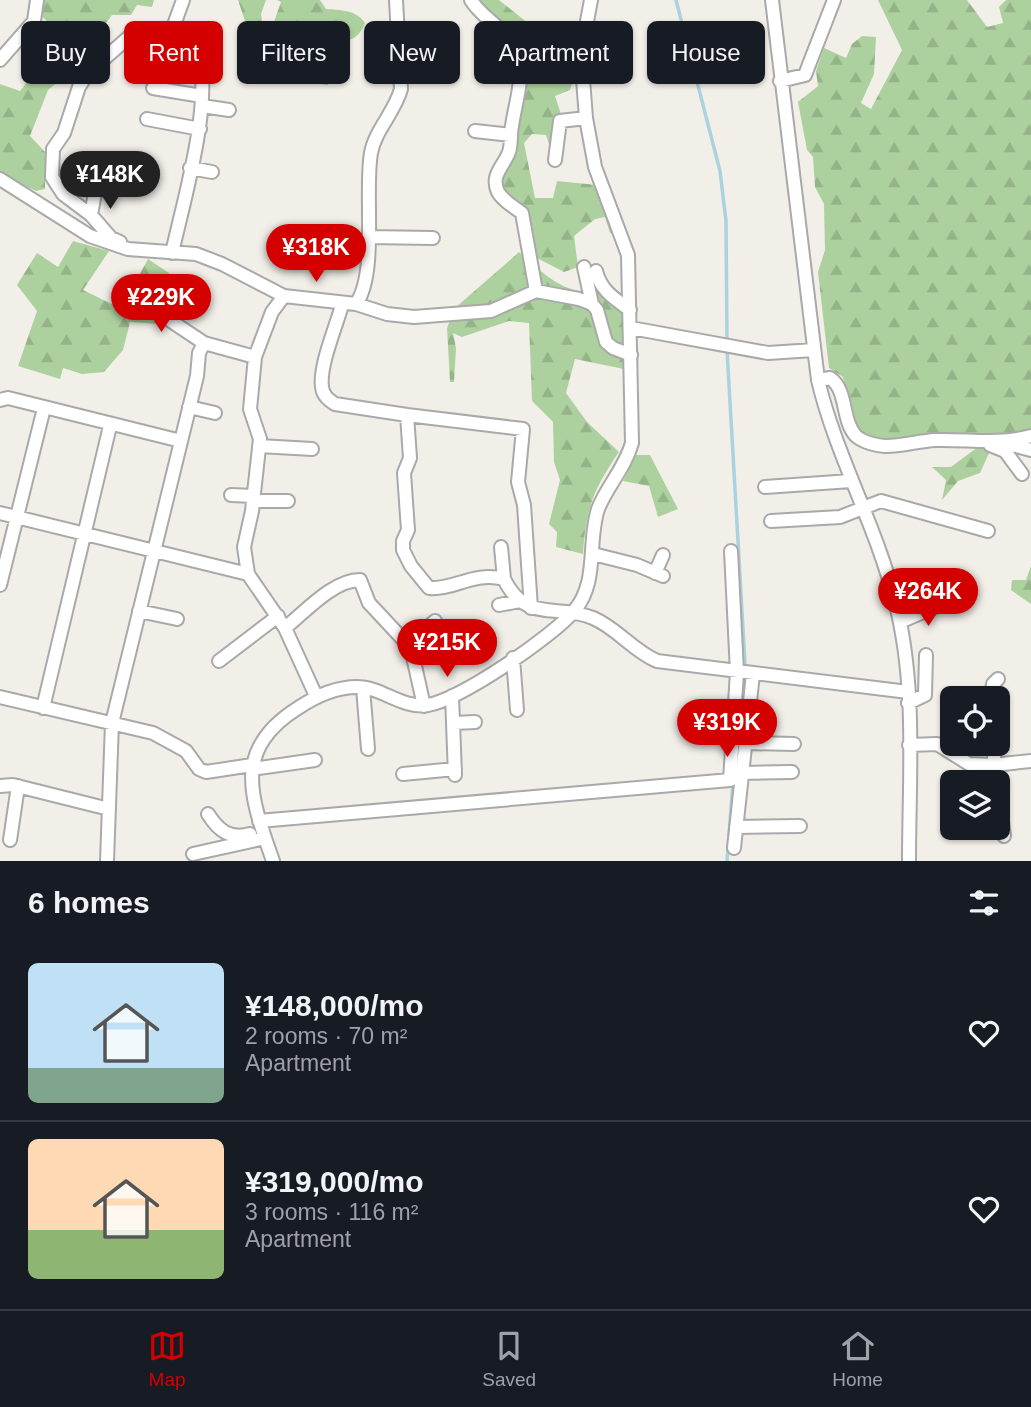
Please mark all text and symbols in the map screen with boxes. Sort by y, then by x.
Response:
chip: Buy [21,21,110,84]
chip: Rent [124,21,223,84]
chip: Filters [237,21,350,84]
chip: New [364,21,460,84]
chip: Apartment [474,21,633,84]
chip: House [647,21,765,84]
pin: ¥148K [61,152,159,211]
text: ¥148K [76,161,144,187]
pin: ¥318K [267,224,365,284]
text: ¥318K [282,234,350,260]
pin: ¥229K [112,274,210,334]
text: ¥229K [127,284,195,310]
pin: ¥264K [879,568,977,628]
text: ¥264K [894,578,962,604]
pin: ¥215K [398,620,496,679]
text: ¥215K [413,629,481,655]
map controls [940,686,1010,840]
button: locate [940,686,1010,756]
pin: ¥319K [678,700,776,759]
text: ¥319K [693,709,761,735]
button: layers [940,770,1010,840]
icon: filters [965,884,1003,922]
text: 6 homes [28,886,150,919]
text: ¥148,000/mo [245,989,423,1022]
icon: home [84,991,168,1075]
icon: heart [965,1014,1003,1052]
text: 2 rooms · 70 m² [245,1023,407,1049]
text: Apartment [245,1050,351,1076]
text: ¥319,000/mo [245,1165,423,1198]
icon: home [84,1167,168,1251]
icon: heart [965,1190,1003,1228]
text: 3 rooms · 116 m² [245,1199,418,1225]
text: Apartment [245,1226,351,1252]
tab: Map [148,1327,186,1391]
tab: Saved [482,1327,536,1391]
tab: Home [832,1327,883,1391]

